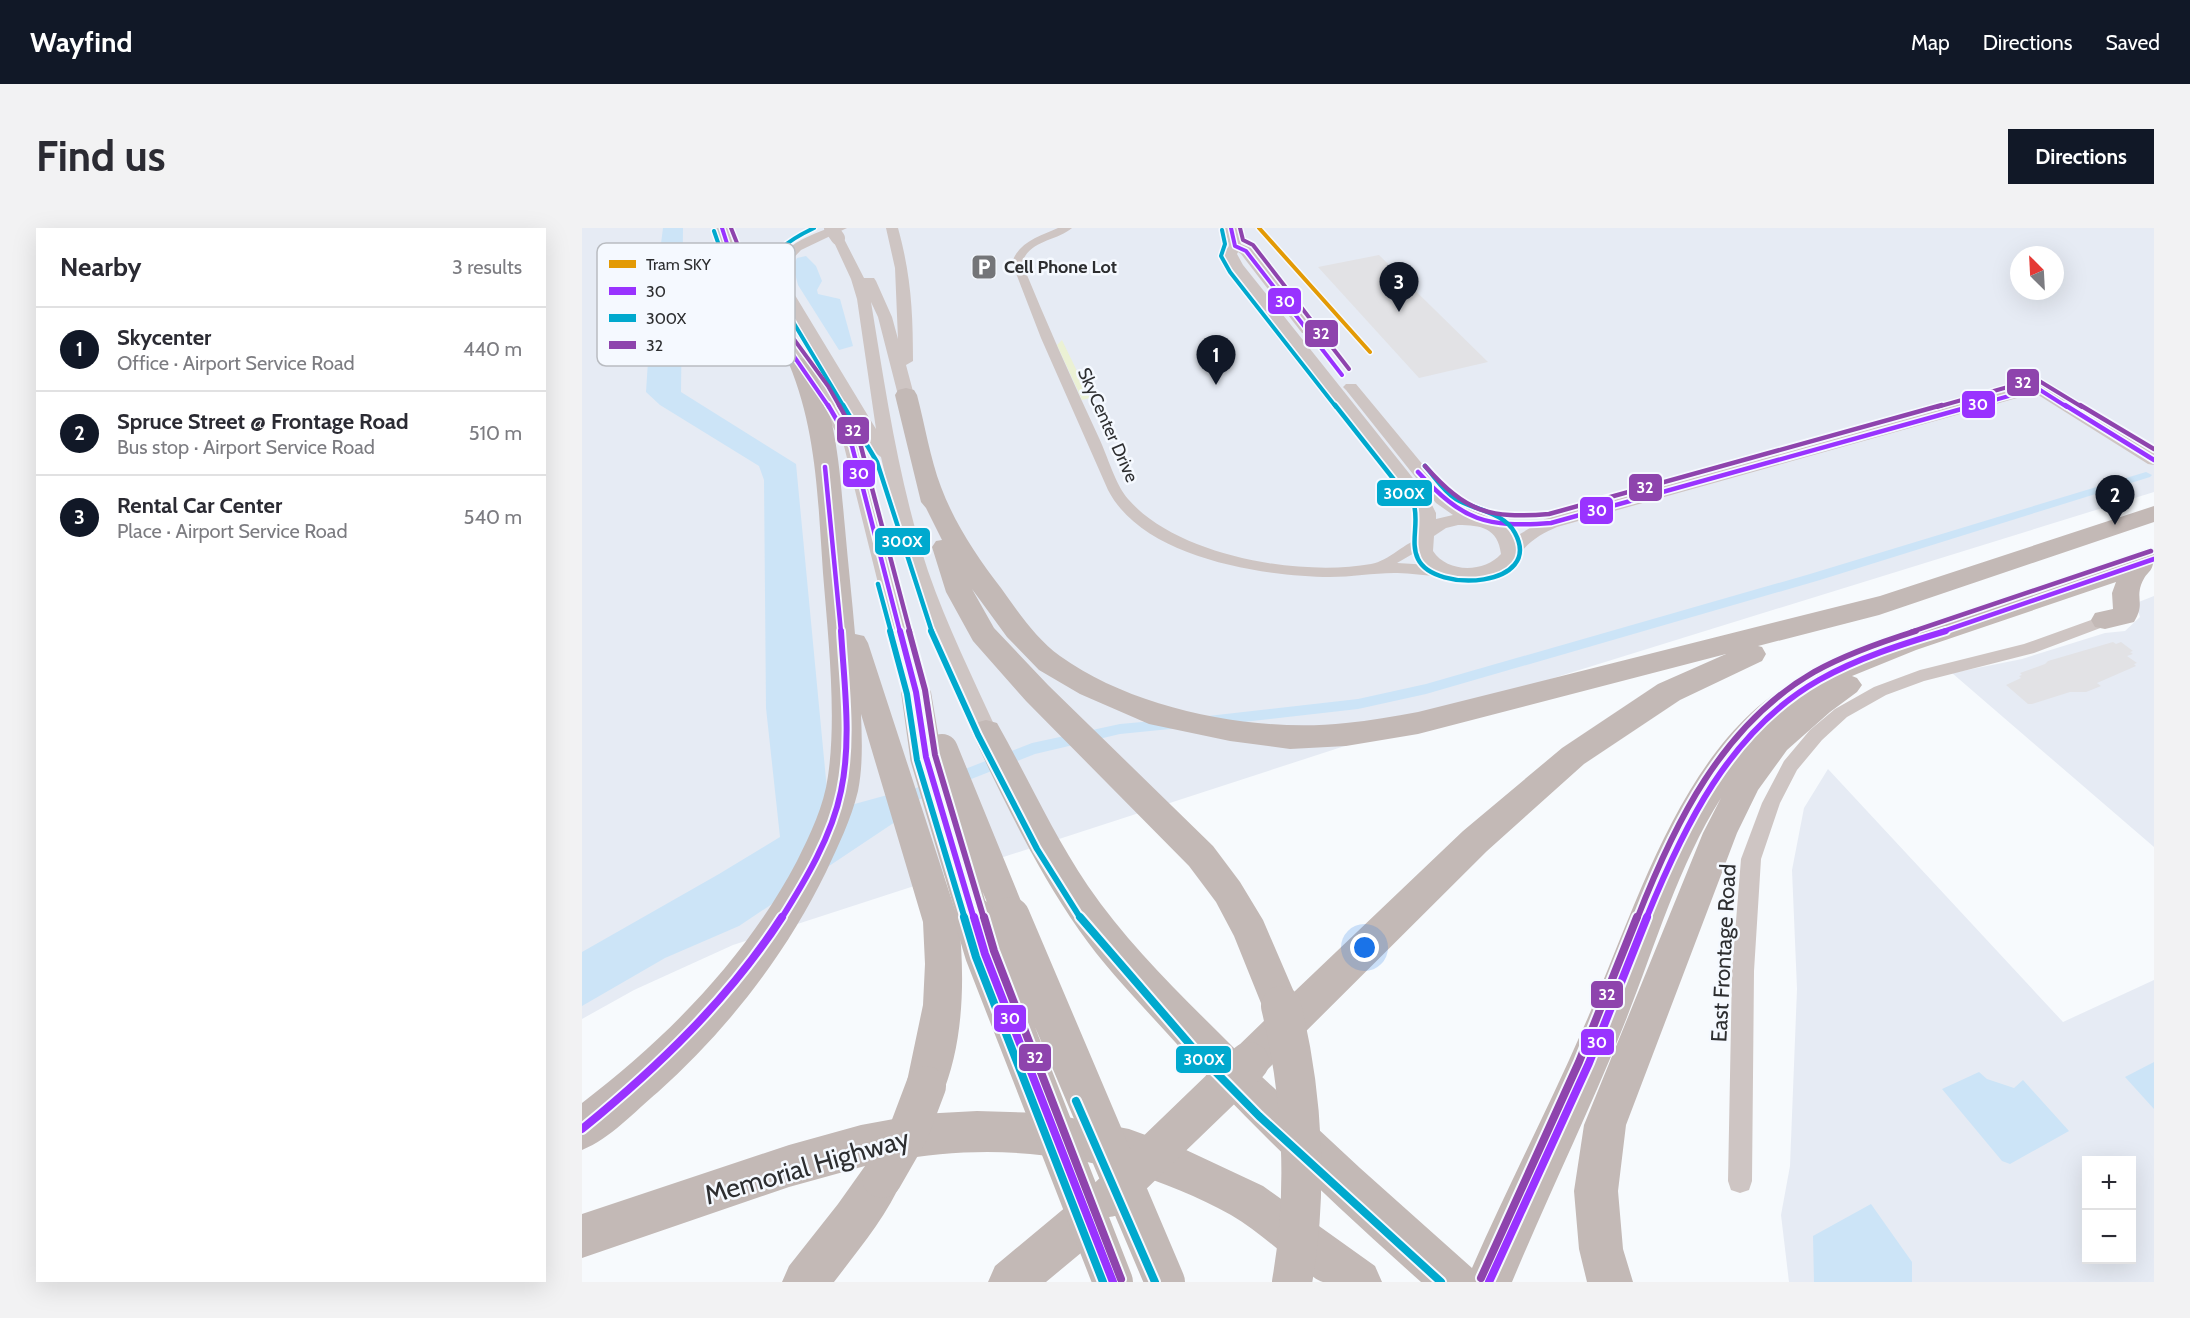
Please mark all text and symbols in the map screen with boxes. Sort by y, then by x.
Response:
text: Wayfind [30,25,132,59]
text: Map [1911,30,1950,55]
text: Directions [1983,30,2072,55]
text: Saved [2105,30,2160,55]
button: Directions [2008,129,2154,184]
text: Find us [36,130,165,182]
legend [597,243,795,366]
north arrow [2010,246,2064,300]
text: Nearby [60,251,141,283]
parking icon: Cell Phone Lot [969,252,999,282]
text: 3 results [452,255,522,279]
text: Tram SKY [646,255,712,274]
place label: Cell Phone Lot [1004,256,1117,278]
pin: 3 [1380,262,1418,312]
text: 30 [646,282,666,301]
line badge: 30 [1267,287,1302,315]
text: 30 [1275,292,1295,311]
text: 300X [646,309,687,328]
line badge: 32 [1304,319,1339,348]
text: Skycenter [117,324,211,351]
text: 32 [1312,324,1330,343]
text: 32 [646,336,663,355]
pin: 1 [1196,336,1236,385]
text: 1 [76,337,83,361]
text: 440 m [463,337,522,361]
text: Office · Airport Service Road [117,351,355,375]
street label: SkyCenter Drive [1073,364,1143,486]
line badge: 32 [2006,368,2040,397]
text: 32 [2014,373,2032,392]
line badge: 30 [1961,390,1996,419]
text: 30 [1968,395,1988,414]
text: Spruce Street @ Frontage Road [117,408,408,435]
line badge: 32 [836,416,870,445]
text: 2 [74,421,85,445]
text: 510 m [469,421,522,445]
text: 32 [844,421,862,440]
text: Bus stop · Airport Service Road [117,435,375,459]
line badge: 30 [842,459,876,488]
text: 30 [849,464,869,483]
line badge: 32 [1628,473,1663,502]
pin: 2 [2096,476,2134,525]
text: 32 [1636,478,1654,497]
line badge: 300X [1376,479,1433,507]
text: 300X [1383,484,1426,503]
text: Rental Car Center [117,492,282,519]
line badge: 30 [1579,496,1614,525]
text: 30 [1587,501,1607,520]
text: 3 [74,505,85,529]
text: 540 m [464,505,522,529]
text: Place · Airport Service Road [117,519,348,543]
line badge: 300X [874,527,931,556]
text: 300X [881,532,924,551]
street label: East Frontage Road [1705,863,1742,1043]
your location [1350,933,1379,962]
line badge: 32 [1590,980,1624,1009]
text: 32 [1598,985,1616,1004]
line badge: 30 [993,1004,1027,1033]
text: 30 [1000,1009,1020,1028]
line badge: 30 [1580,1028,1615,1056]
text: 30 [1587,1033,1607,1052]
line badge: 32 [1018,1043,1052,1072]
line badge: 300X [1175,1045,1232,1074]
text: 32 [1026,1048,1044,1067]
text: 300X [1183,1050,1226,1069]
street label: Memorial Highway [701,1121,913,1212]
map controls [2082,1156,2136,1264]
button: + [2082,1156,2136,1210]
button: − [2082,1210,2136,1264]

